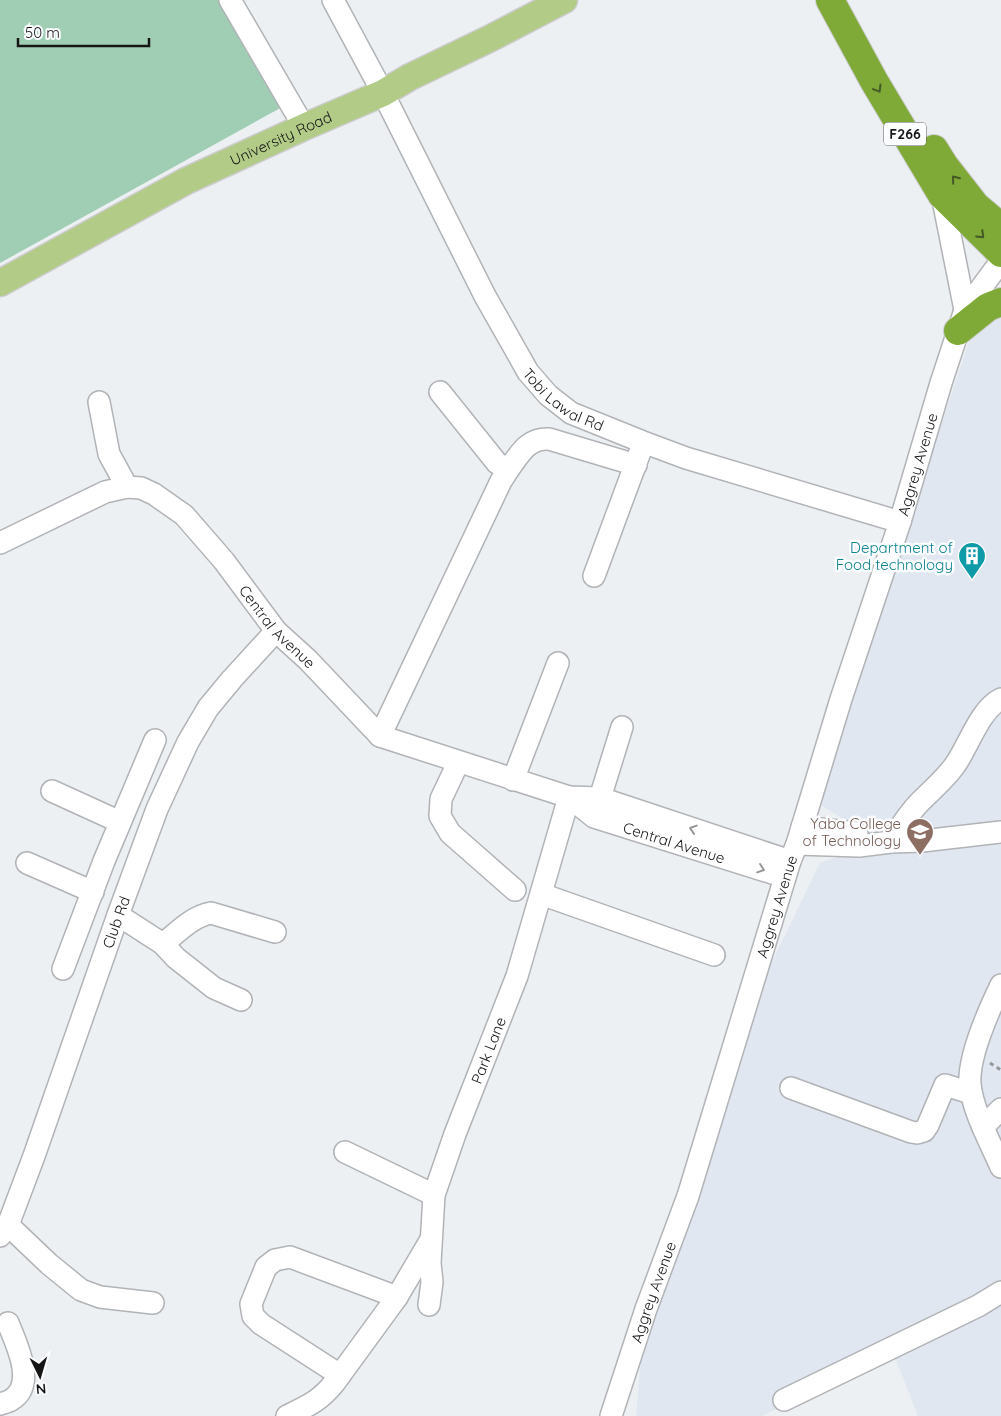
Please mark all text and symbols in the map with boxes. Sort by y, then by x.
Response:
scale bar [18,15,149,47]
text: 50 m [25,23,60,42]
one-way arrow [872,83,882,92]
street label: University Road [226,107,334,169]
road number: F266 [884,122,926,146]
one-way arrow [951,176,960,185]
one-way arrow [976,229,985,238]
street label: Tobi Lawal Rd [519,364,607,435]
street label: Aggrey Avenue [893,411,941,518]
place label: Department of Food technology [836,538,954,574]
building icon: Department of Food technology [957,541,987,580]
street label: Central Avenue [235,581,320,672]
place label: Yaba College of Technology [802,814,901,850]
street label: Central Avenue [621,817,727,867]
school or university icon: Yaba College of Technology [905,817,935,856]
one-way arrow [690,824,698,834]
street label: Aggrey Avenue [752,852,801,960]
one-way arrow [756,863,765,873]
street label: Club Rd [98,893,134,951]
street label: Park Lane [466,1014,510,1086]
street label: Aggrey Avenue [626,1239,680,1345]
north arrow [15,1351,65,1401]
text: N [35,1380,47,1398]

